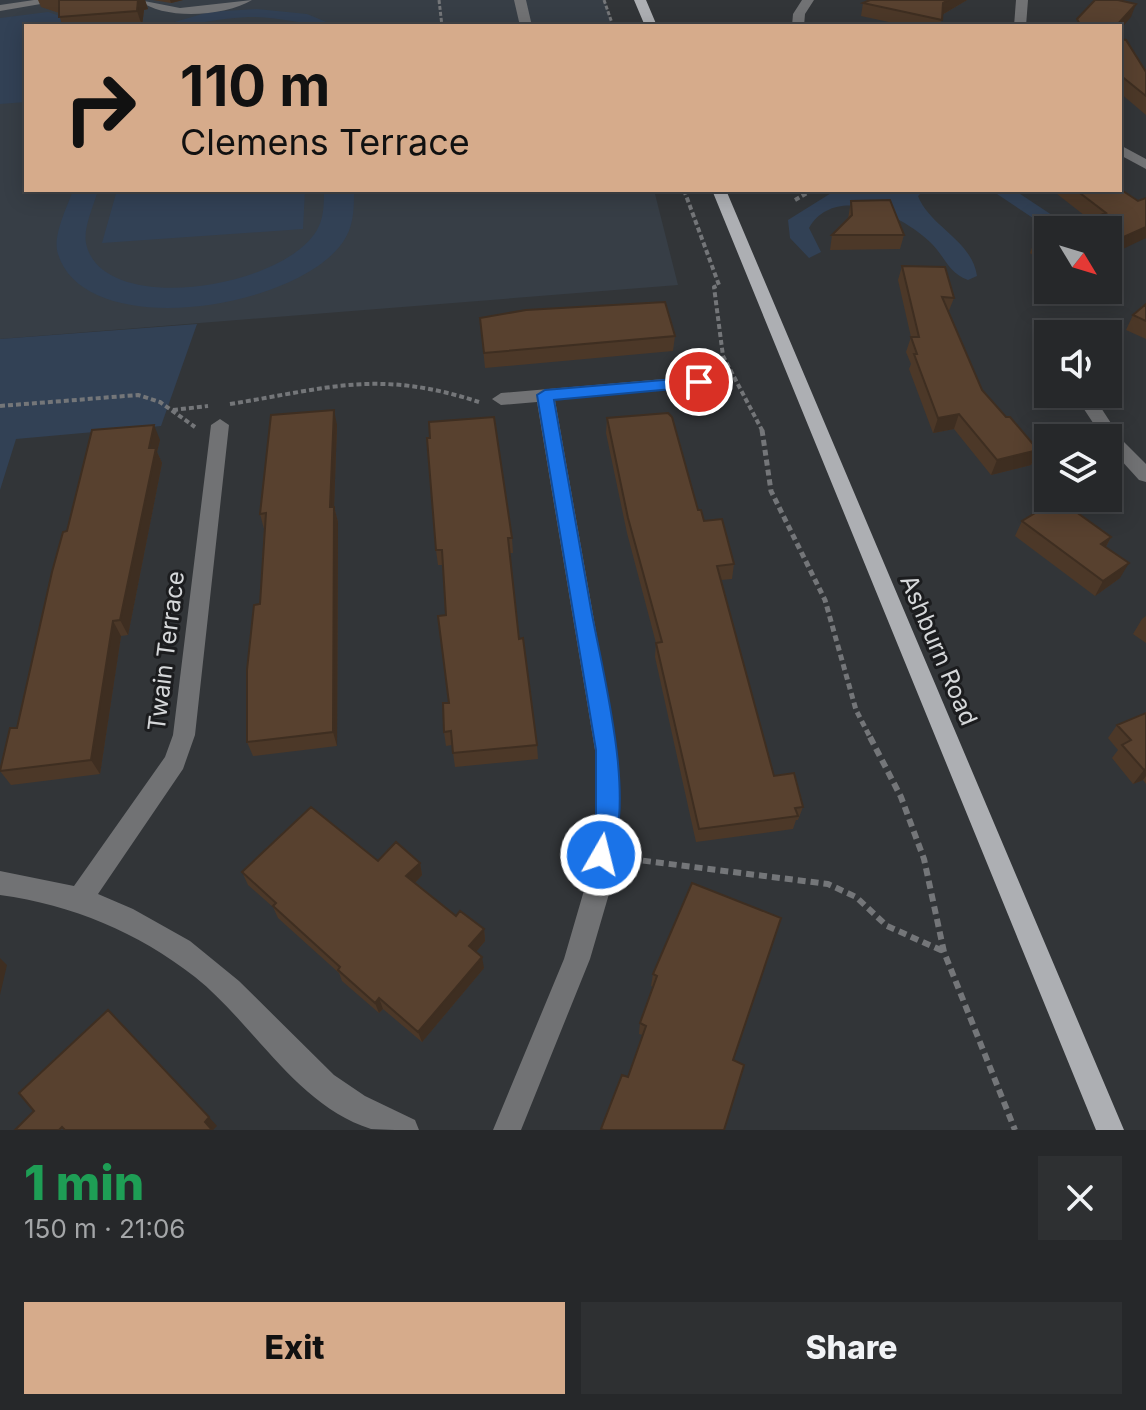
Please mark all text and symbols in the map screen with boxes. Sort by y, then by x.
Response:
text: 110 m [180,52,330,120]
icon: right [48,56,152,160]
text: Clemens Terrace [180,120,470,164]
north arrow [1034,216,1122,304]
map controls [1034,216,1122,512]
button: sound [1034,320,1122,408]
pin [665,348,733,416]
icon: arrive [677,360,721,404]
button: layers [1034,424,1122,512]
street label: Twain Terrace [142,569,190,733]
street label: Ashburn Road [894,570,984,730]
position arrow [559,813,643,897]
text: 1 min [24,1153,144,1212]
button: close [1038,1156,1122,1240]
text: 150 m · 21:06 [24,1213,185,1244]
button: Exit [24,1302,565,1394]
button: Share [581,1302,1122,1394]

